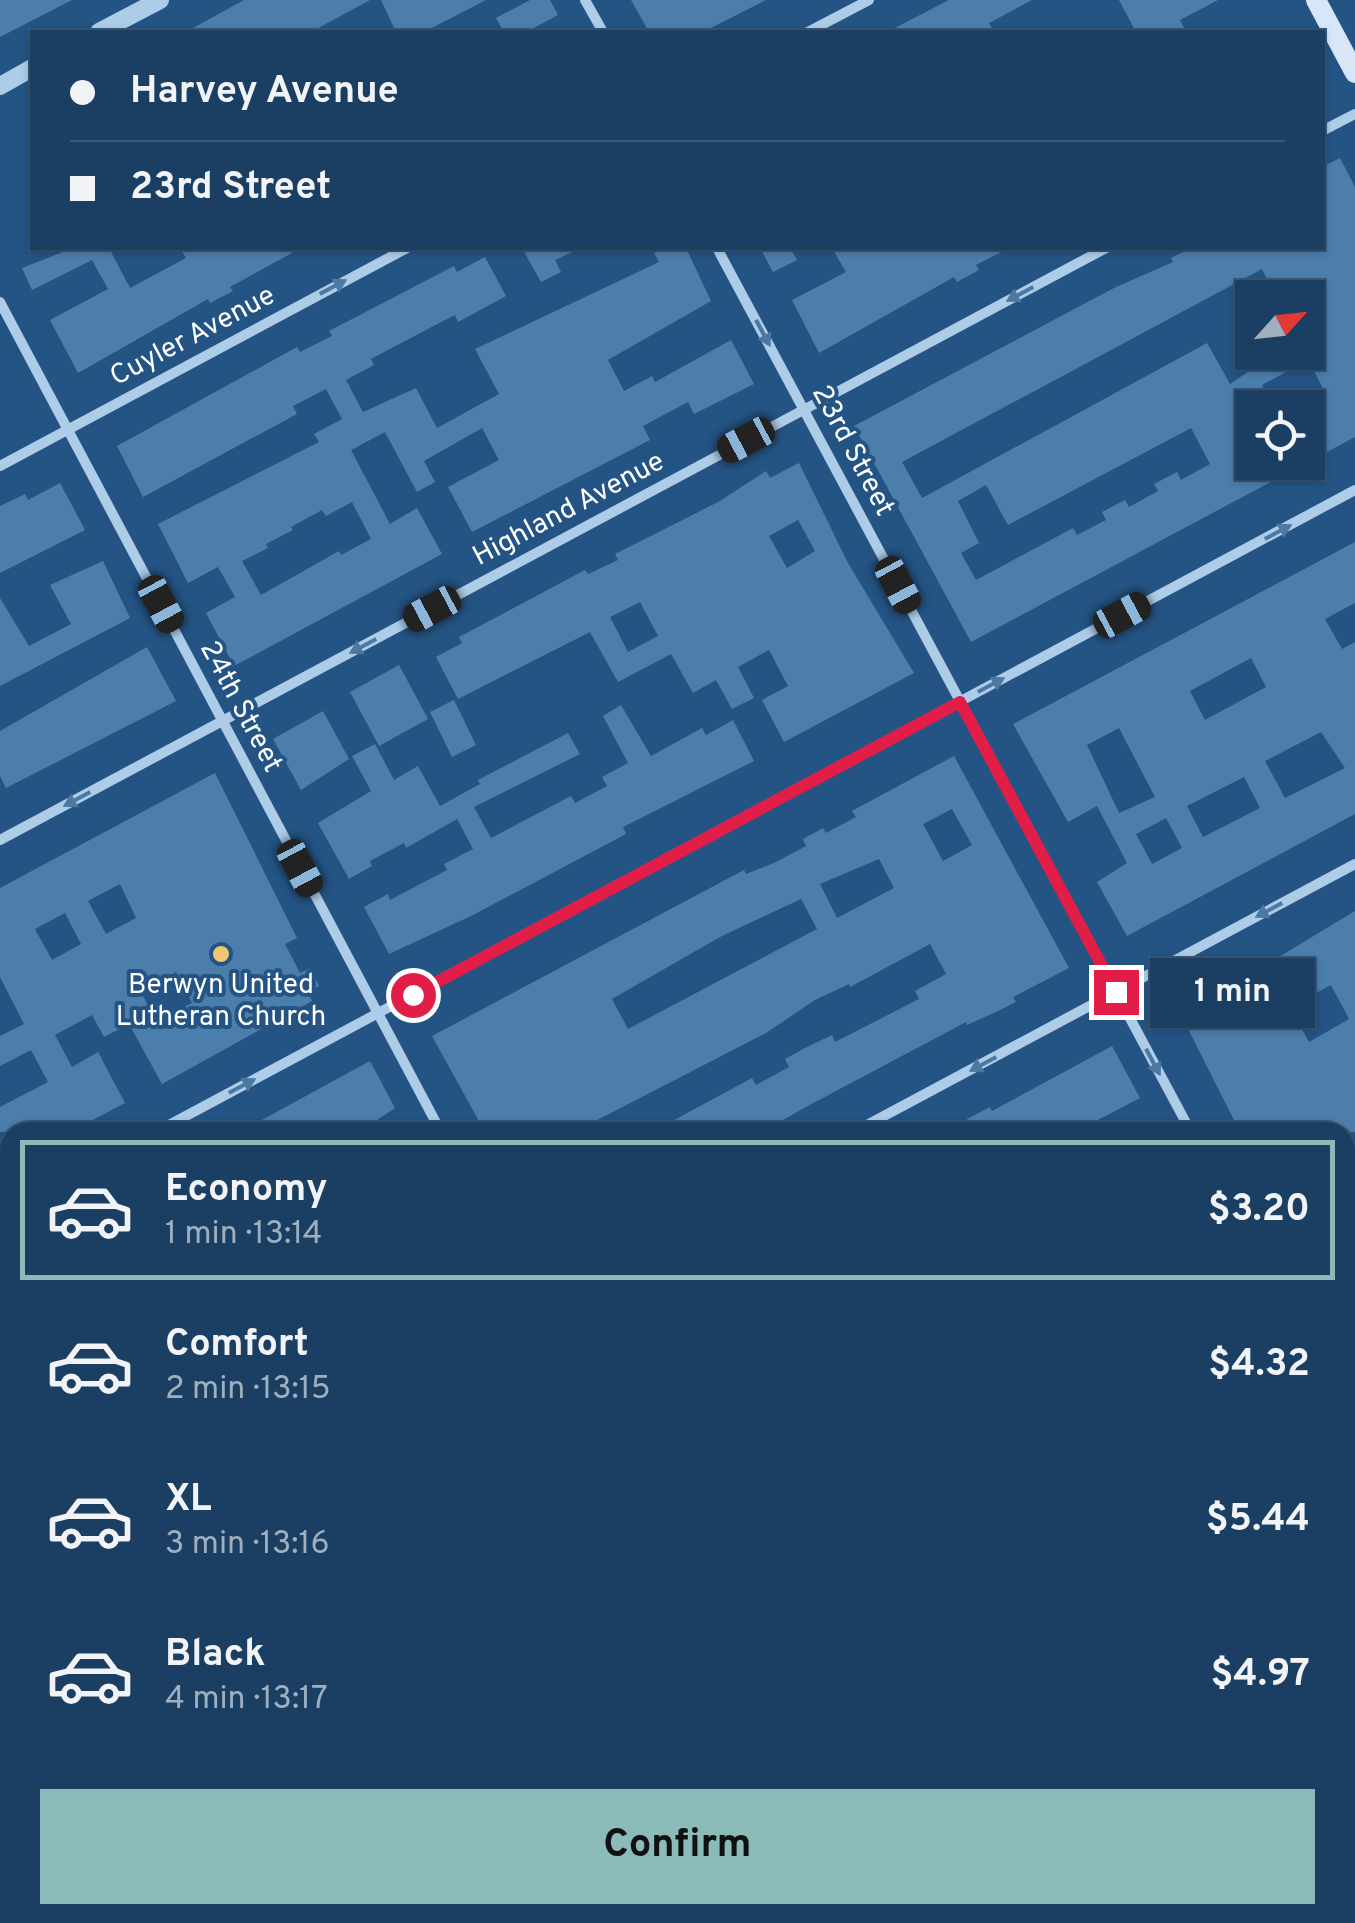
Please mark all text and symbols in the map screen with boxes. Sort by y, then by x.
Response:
text: Harvey Avenue [130,68,399,117]
text: 23rd Street [130,164,331,213]
street label: Cuyler Avenue [104,278,282,396]
one-way arrow [318,279,347,296]
north arrow [1235,280,1325,370]
map controls [1235,280,1325,480]
one-way arrow [1005,285,1034,302]
one-way arrow [755,319,772,348]
street label: 23rd Street [802,379,902,523]
button: locate [1235,390,1325,480]
car [712,413,780,467]
street label: Highland Avenue [467,444,671,576]
one-way arrow [1263,523,1292,540]
car [871,551,925,619]
car [134,570,188,638]
car [398,582,466,636]
car [1088,588,1156,642]
street label: 24th Street [190,635,290,779]
one-way arrow [349,637,378,654]
one-way arrow [977,677,1006,694]
one-way arrow [62,791,91,808]
car [273,834,327,902]
one-way arrow [1255,901,1283,918]
marker: Berwyn United Lutheran Church [210,943,232,965]
callout: 1 min [1151,957,1316,1027]
place label: Berwyn United Lutheran Church [116,968,326,1036]
route end [1094,970,1139,1015]
route start [391,973,436,1018]
text: 1 min [1194,973,1271,1013]
one-way arrow [1145,1048,1162,1077]
one-way arrow [968,1055,997,1072]
one-way arrow [227,1078,256,1095]
icon: car [45,1165,135,1255]
text: Economy [165,1166,327,1215]
text: $3.20 [1208,1186,1310,1235]
text: 1 min · 13:14 [165,1215,322,1255]
icon: car [45,1320,135,1410]
text: Comfort [165,1321,309,1370]
text: $4.32 [1208,1341,1310,1390]
text: 2 min · 13:15 [165,1370,331,1410]
icon: car [45,1475,135,1565]
text: XL [165,1476,212,1525]
text: $5.44 [1206,1496,1310,1545]
text: 3 min · 13:16 [165,1525,330,1565]
icon: car [45,1630,135,1720]
text: Black [165,1631,265,1680]
text: $4.97 [1210,1651,1310,1700]
text: 4 min · 13:17 [165,1680,328,1720]
button: Confirm [40,1789,1315,1904]

